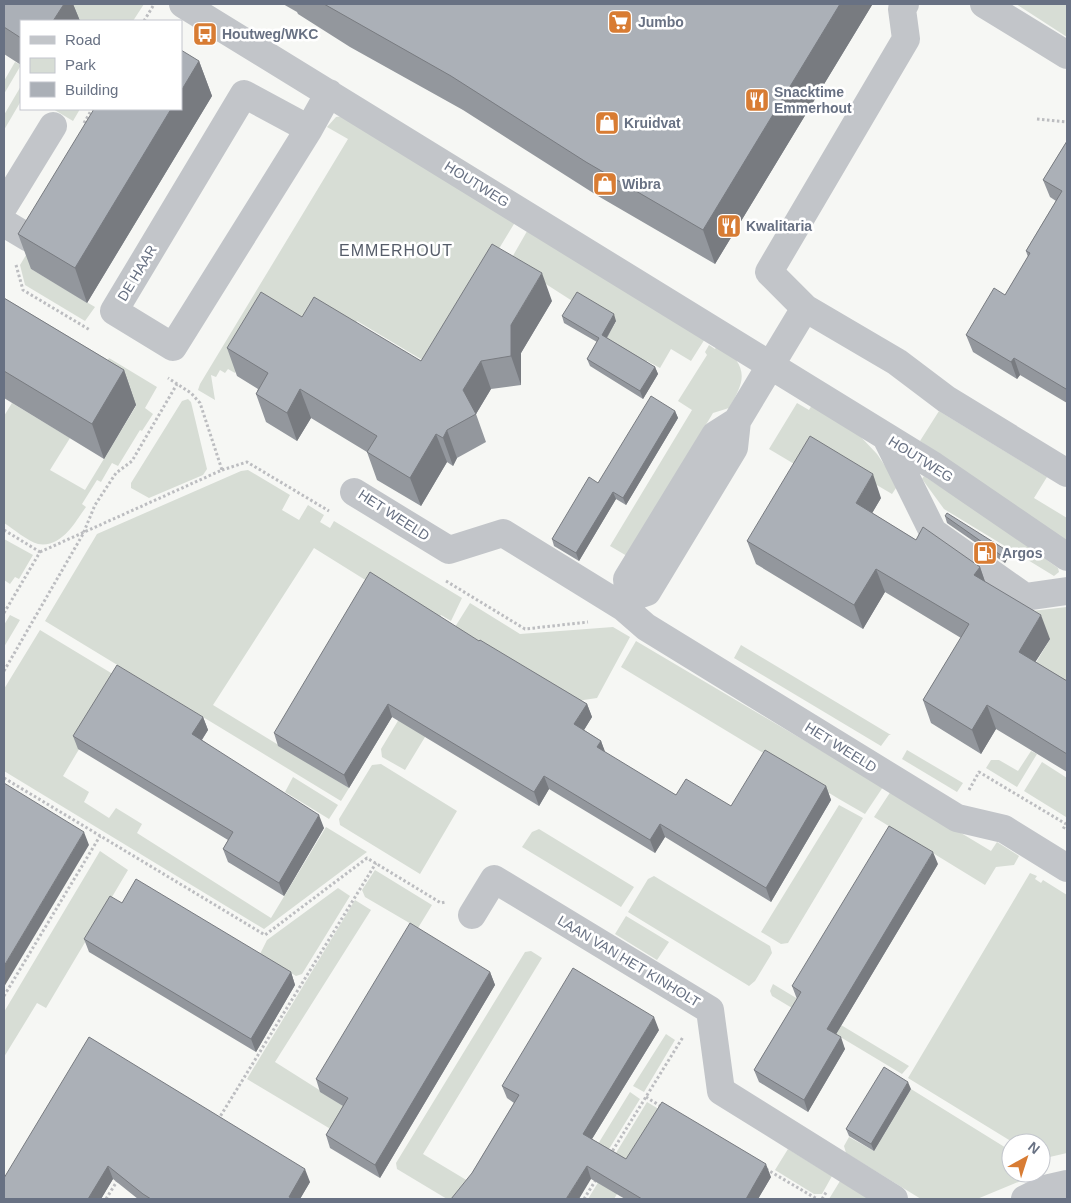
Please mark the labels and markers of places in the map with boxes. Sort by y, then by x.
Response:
supermarket icon: Jumbo [607,9,633,35]
place label: Jumbo [638,14,684,30]
bus stop icon: Houtweg/WKC [192,21,218,47]
place label: Houtweg/WKC [222,26,318,42]
place label: Snacktime Emmerhout [774,84,852,116]
restaurant icon: Snacktime Emmerhout [744,87,770,113]
shop icon: Kruidvat [594,110,620,136]
place label: Kruidvat [624,115,681,131]
shop icon: Wibra [592,171,618,197]
place label: Wibra [622,176,661,192]
restaurant icon: Kwalitaria [716,213,742,239]
place label: Kwalitaria [746,218,812,234]
fuel station icon: Argos [972,540,998,566]
place label: Argos [1002,545,1043,561]

